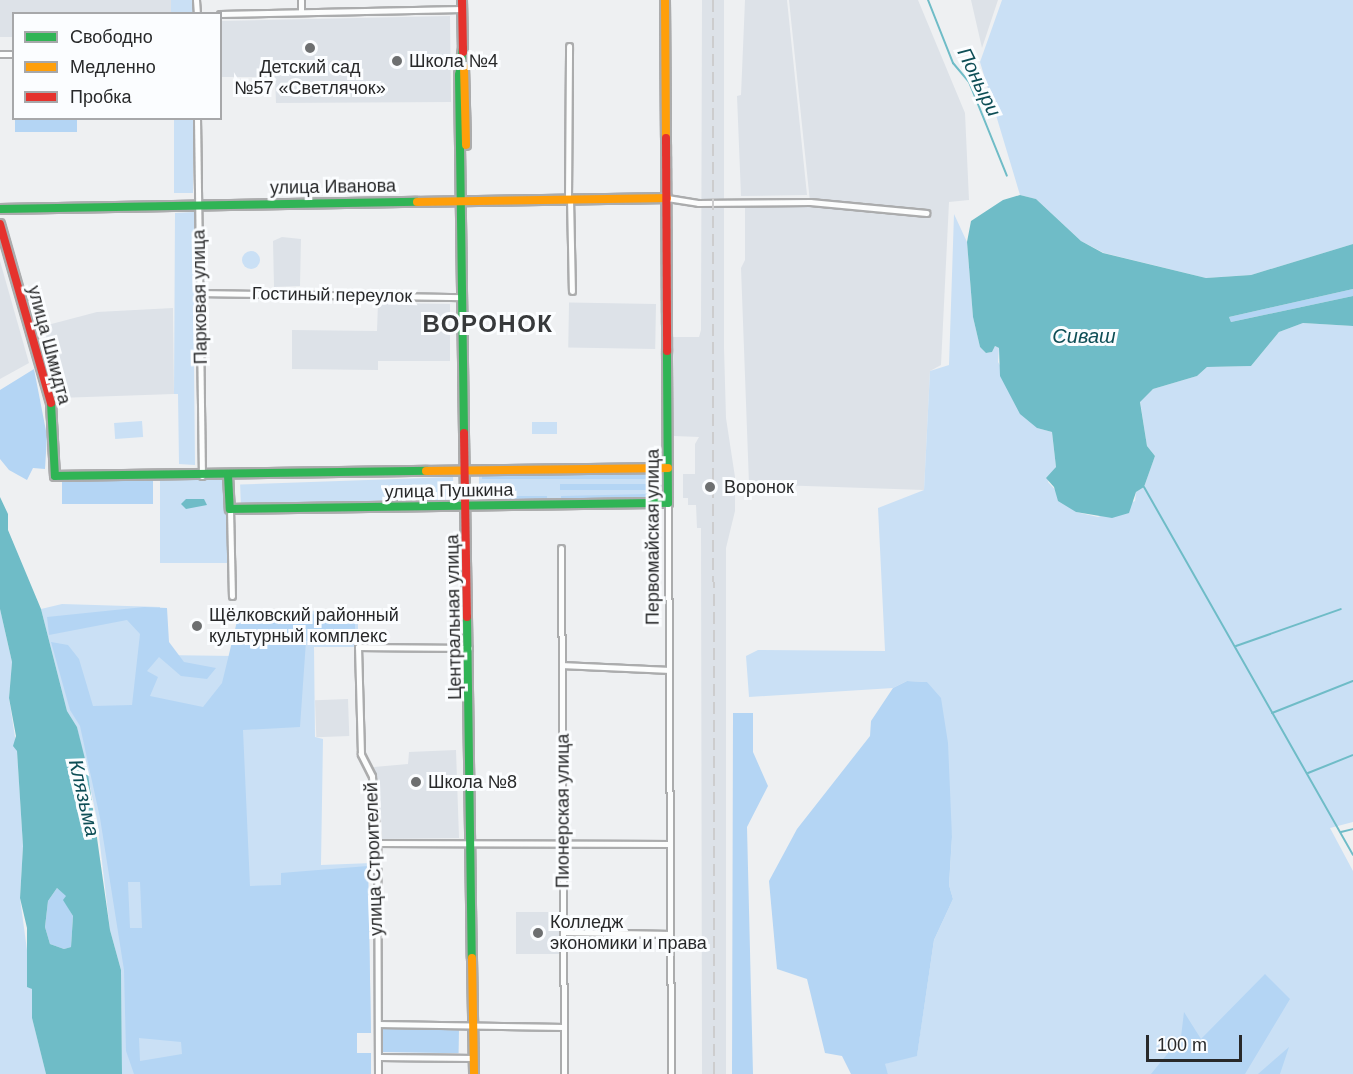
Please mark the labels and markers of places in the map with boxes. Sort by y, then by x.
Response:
marker: Детский сад №57 «Светлячок» [303,41,317,55]
place label: Школа №4 [409,50,498,72]
marker: Школа №4 [390,54,404,68]
place label: Детский сад №57 «Светлячок» [234,57,386,100]
place label: Воронок [724,476,794,498]
marker: Воронок [701,478,719,496]
place label: Щёлковский районный культурный комплекс [209,605,399,648]
marker: Щёлковский районный культурный комплекс [190,619,204,633]
place label: Школа №8 [428,771,517,793]
marker: Школа №8 [409,775,423,789]
place label: Колледж экономики и права [550,912,707,954]
marker: Колледж экономики и права [531,926,545,940]

